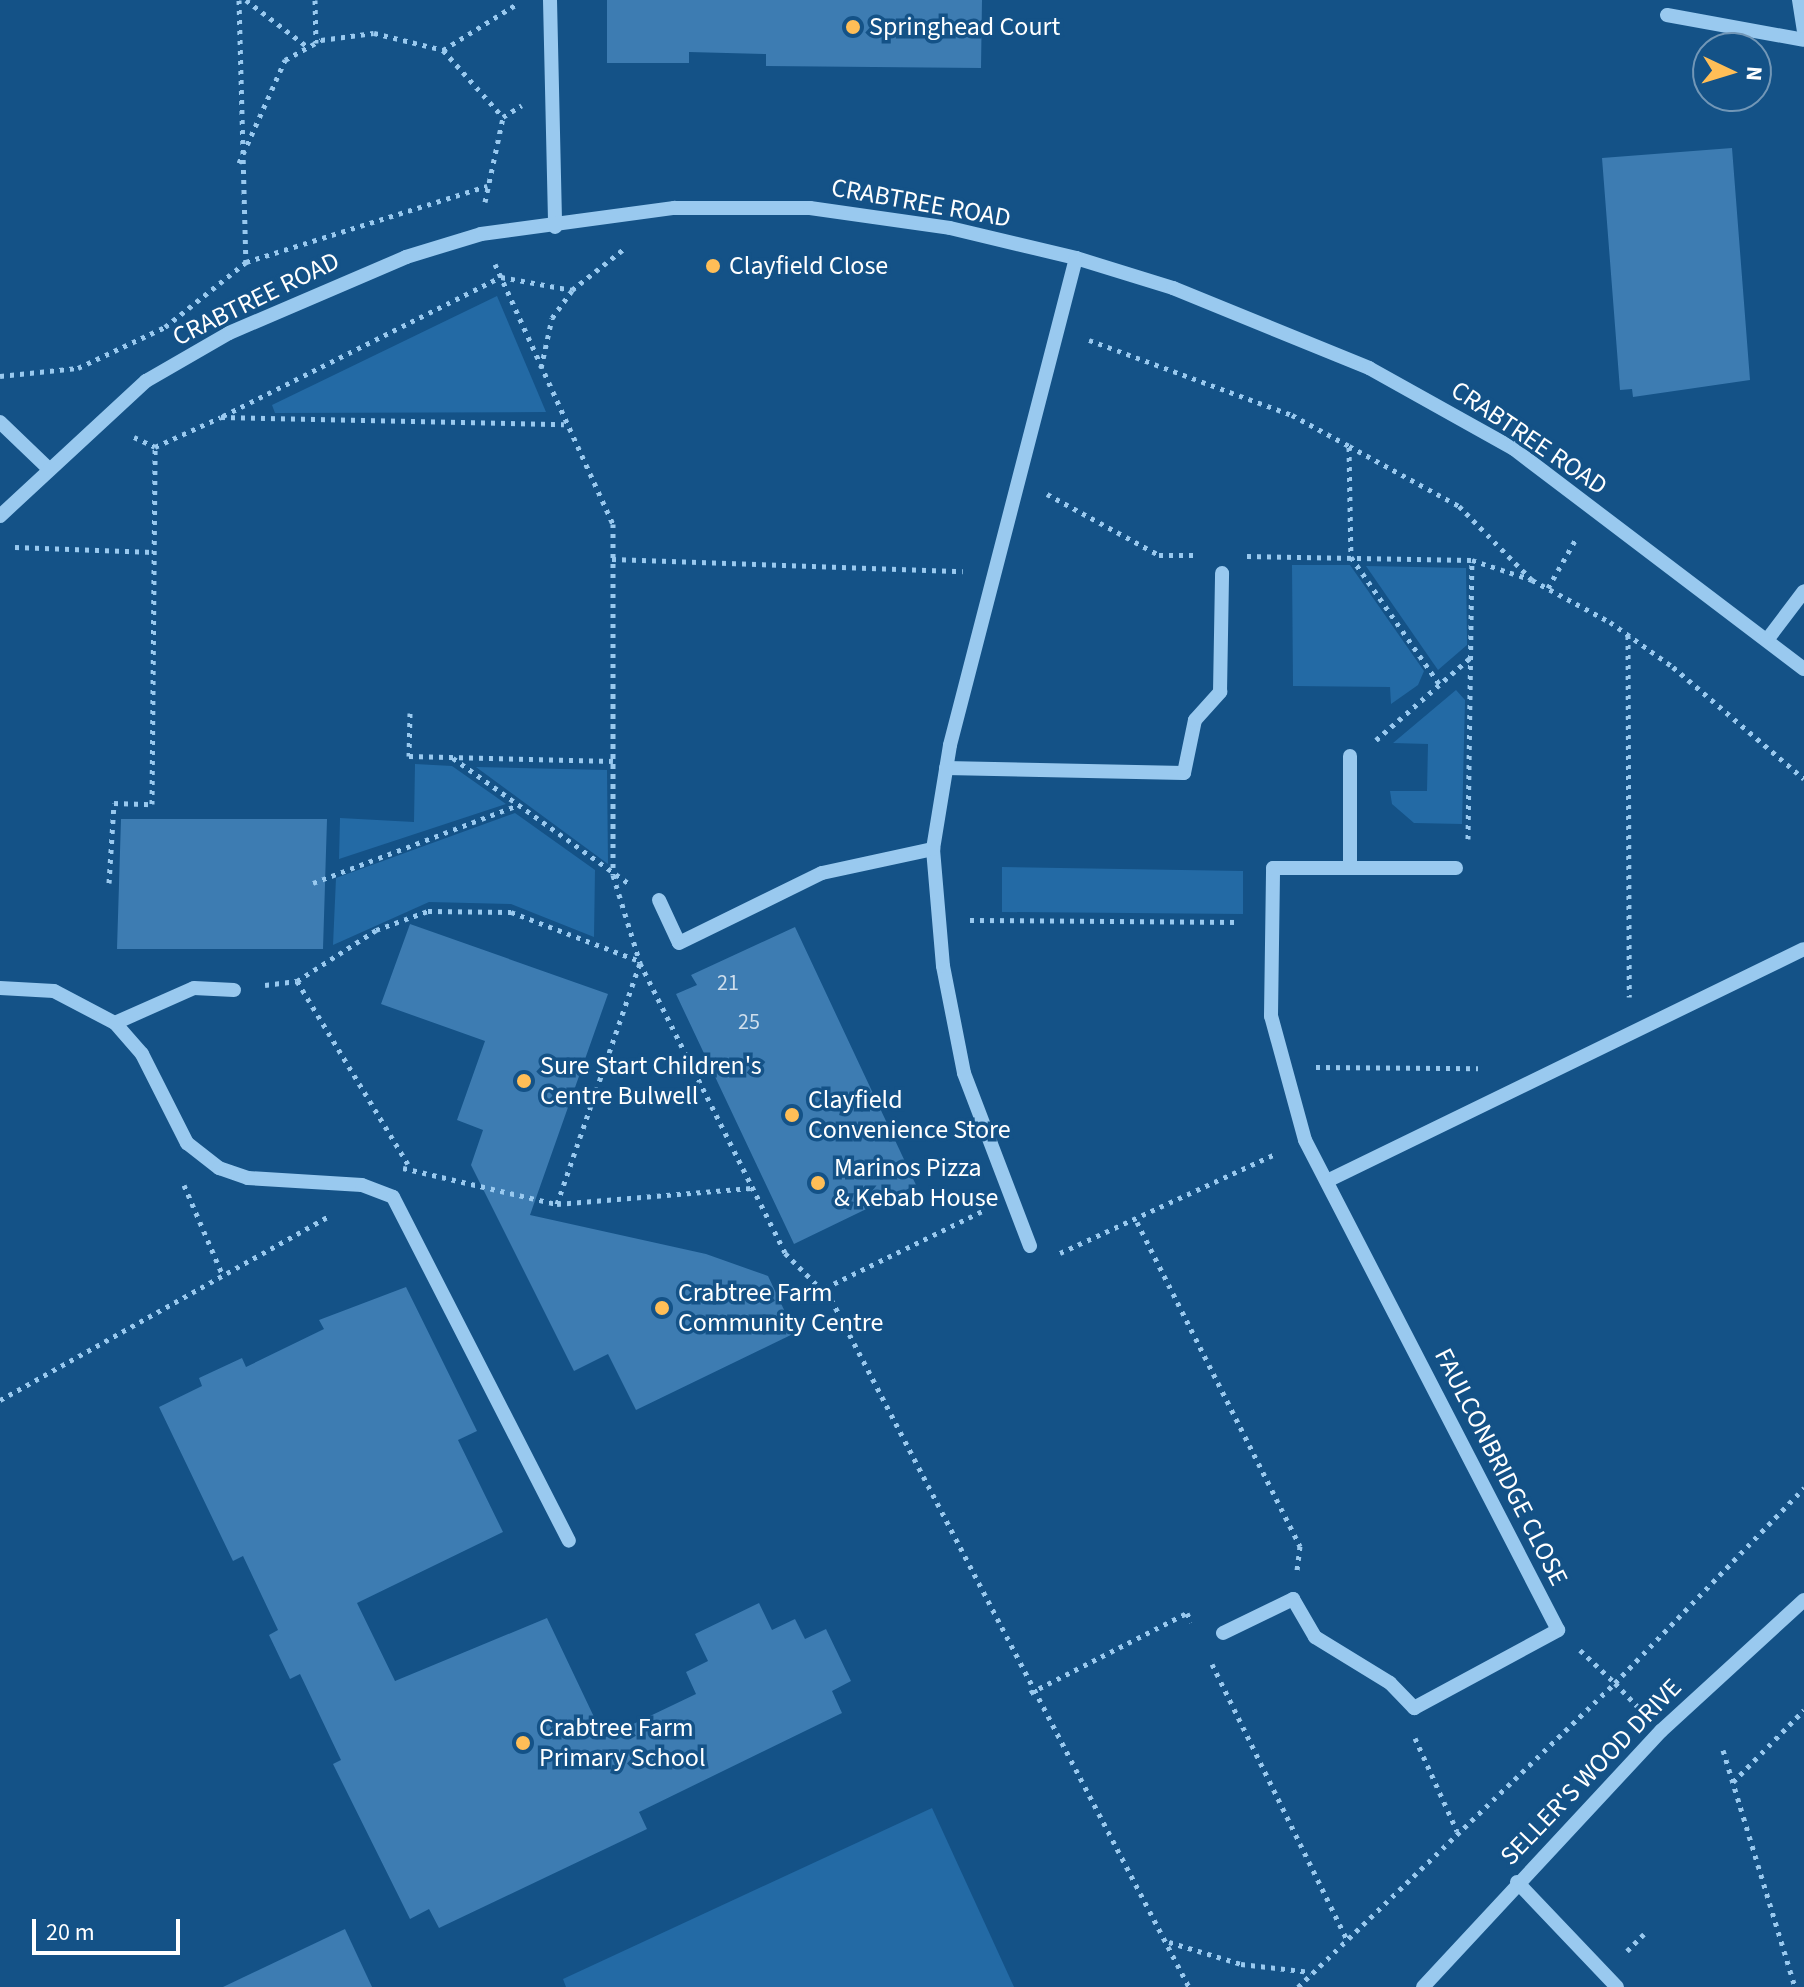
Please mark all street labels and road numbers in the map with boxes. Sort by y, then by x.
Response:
street label: CRABTREE ROAD [829,172,1013,234]
street label: CRABTREE ROAD [168,245,344,353]
street label: CRABTREE ROAD [1445,374,1613,502]
street label: FAULCONBRIDGE CLOSE [1428,1343,1574,1591]
street label: SELLER'S WOOD DRIVE [1494,1672,1688,1872]

